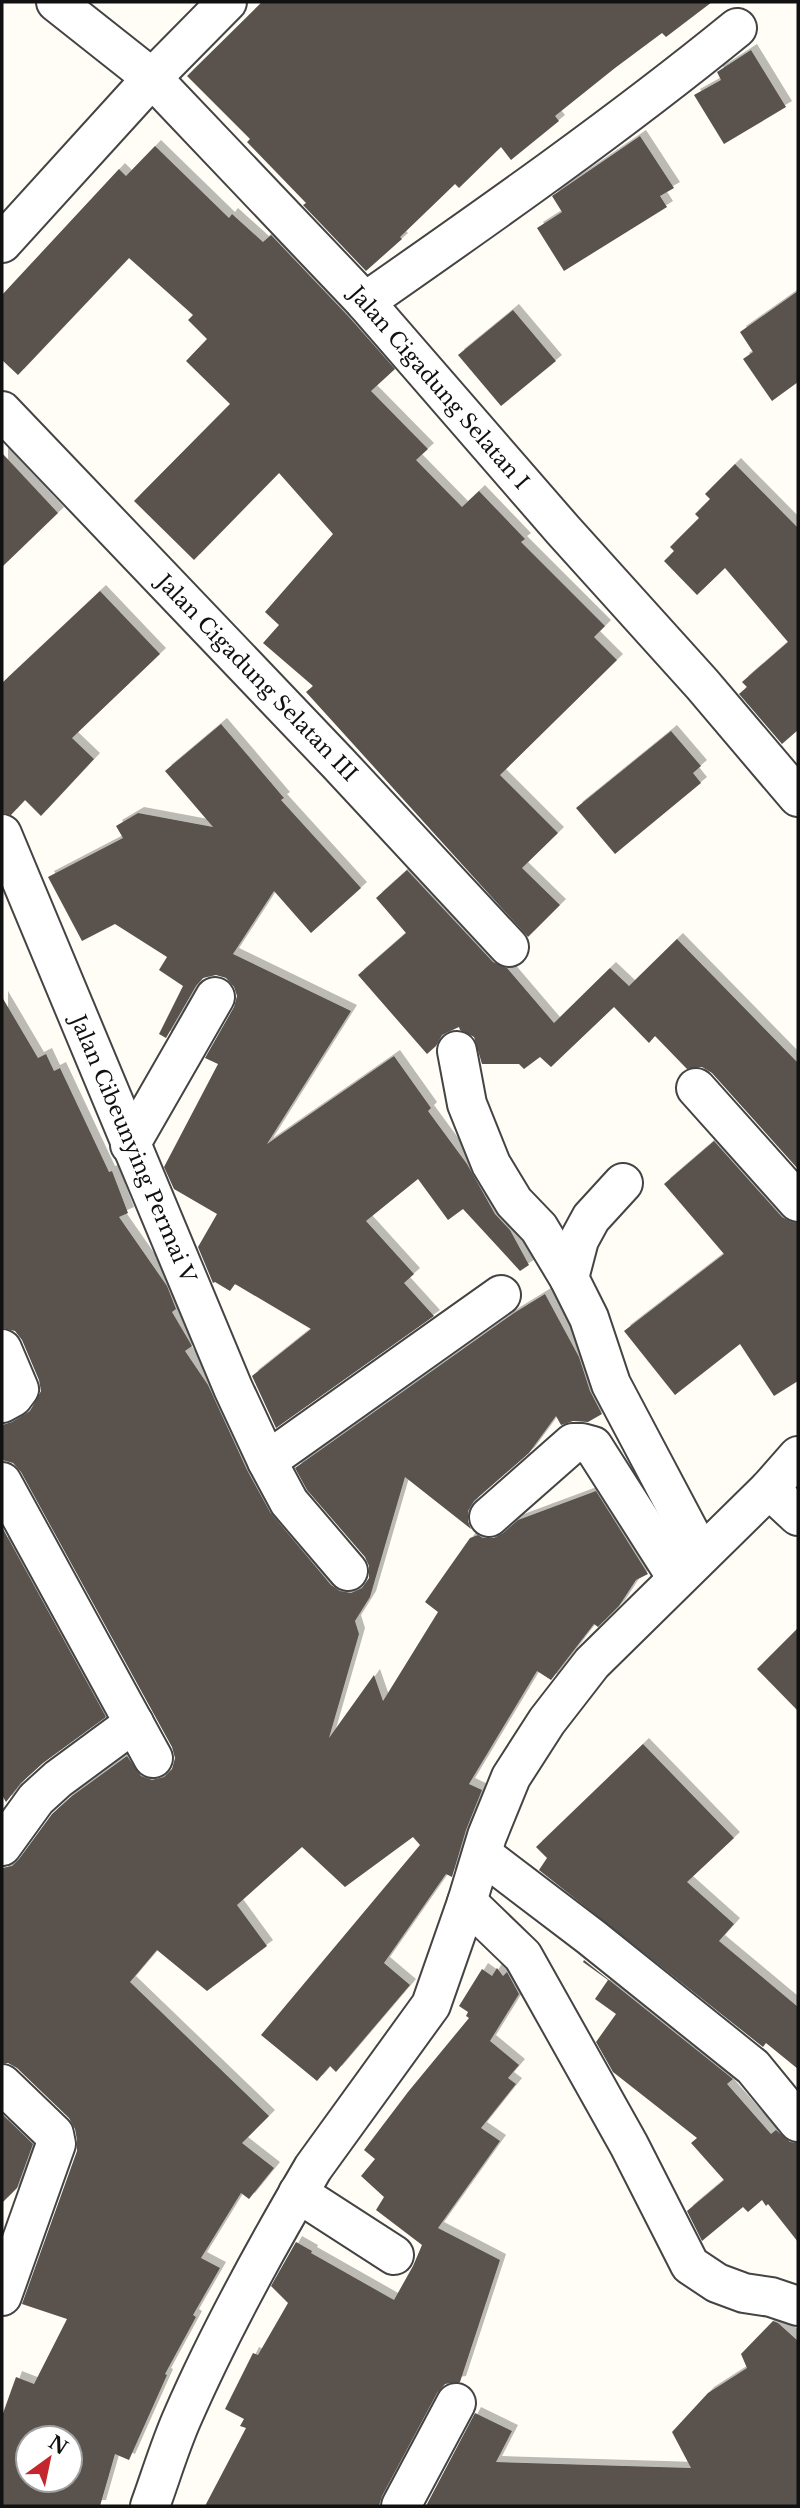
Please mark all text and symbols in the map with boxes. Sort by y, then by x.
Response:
street label: Jalan Cigadung Selatan I [342,279,534,495]
street label: Jalan Cigadung Selatan III [149,567,363,787]
street label: Jalan Cibeunying Permai V [64,1008,201,1287]
north arrow [14,2424,84,2494]
text: N [44,2431,72,2460]

